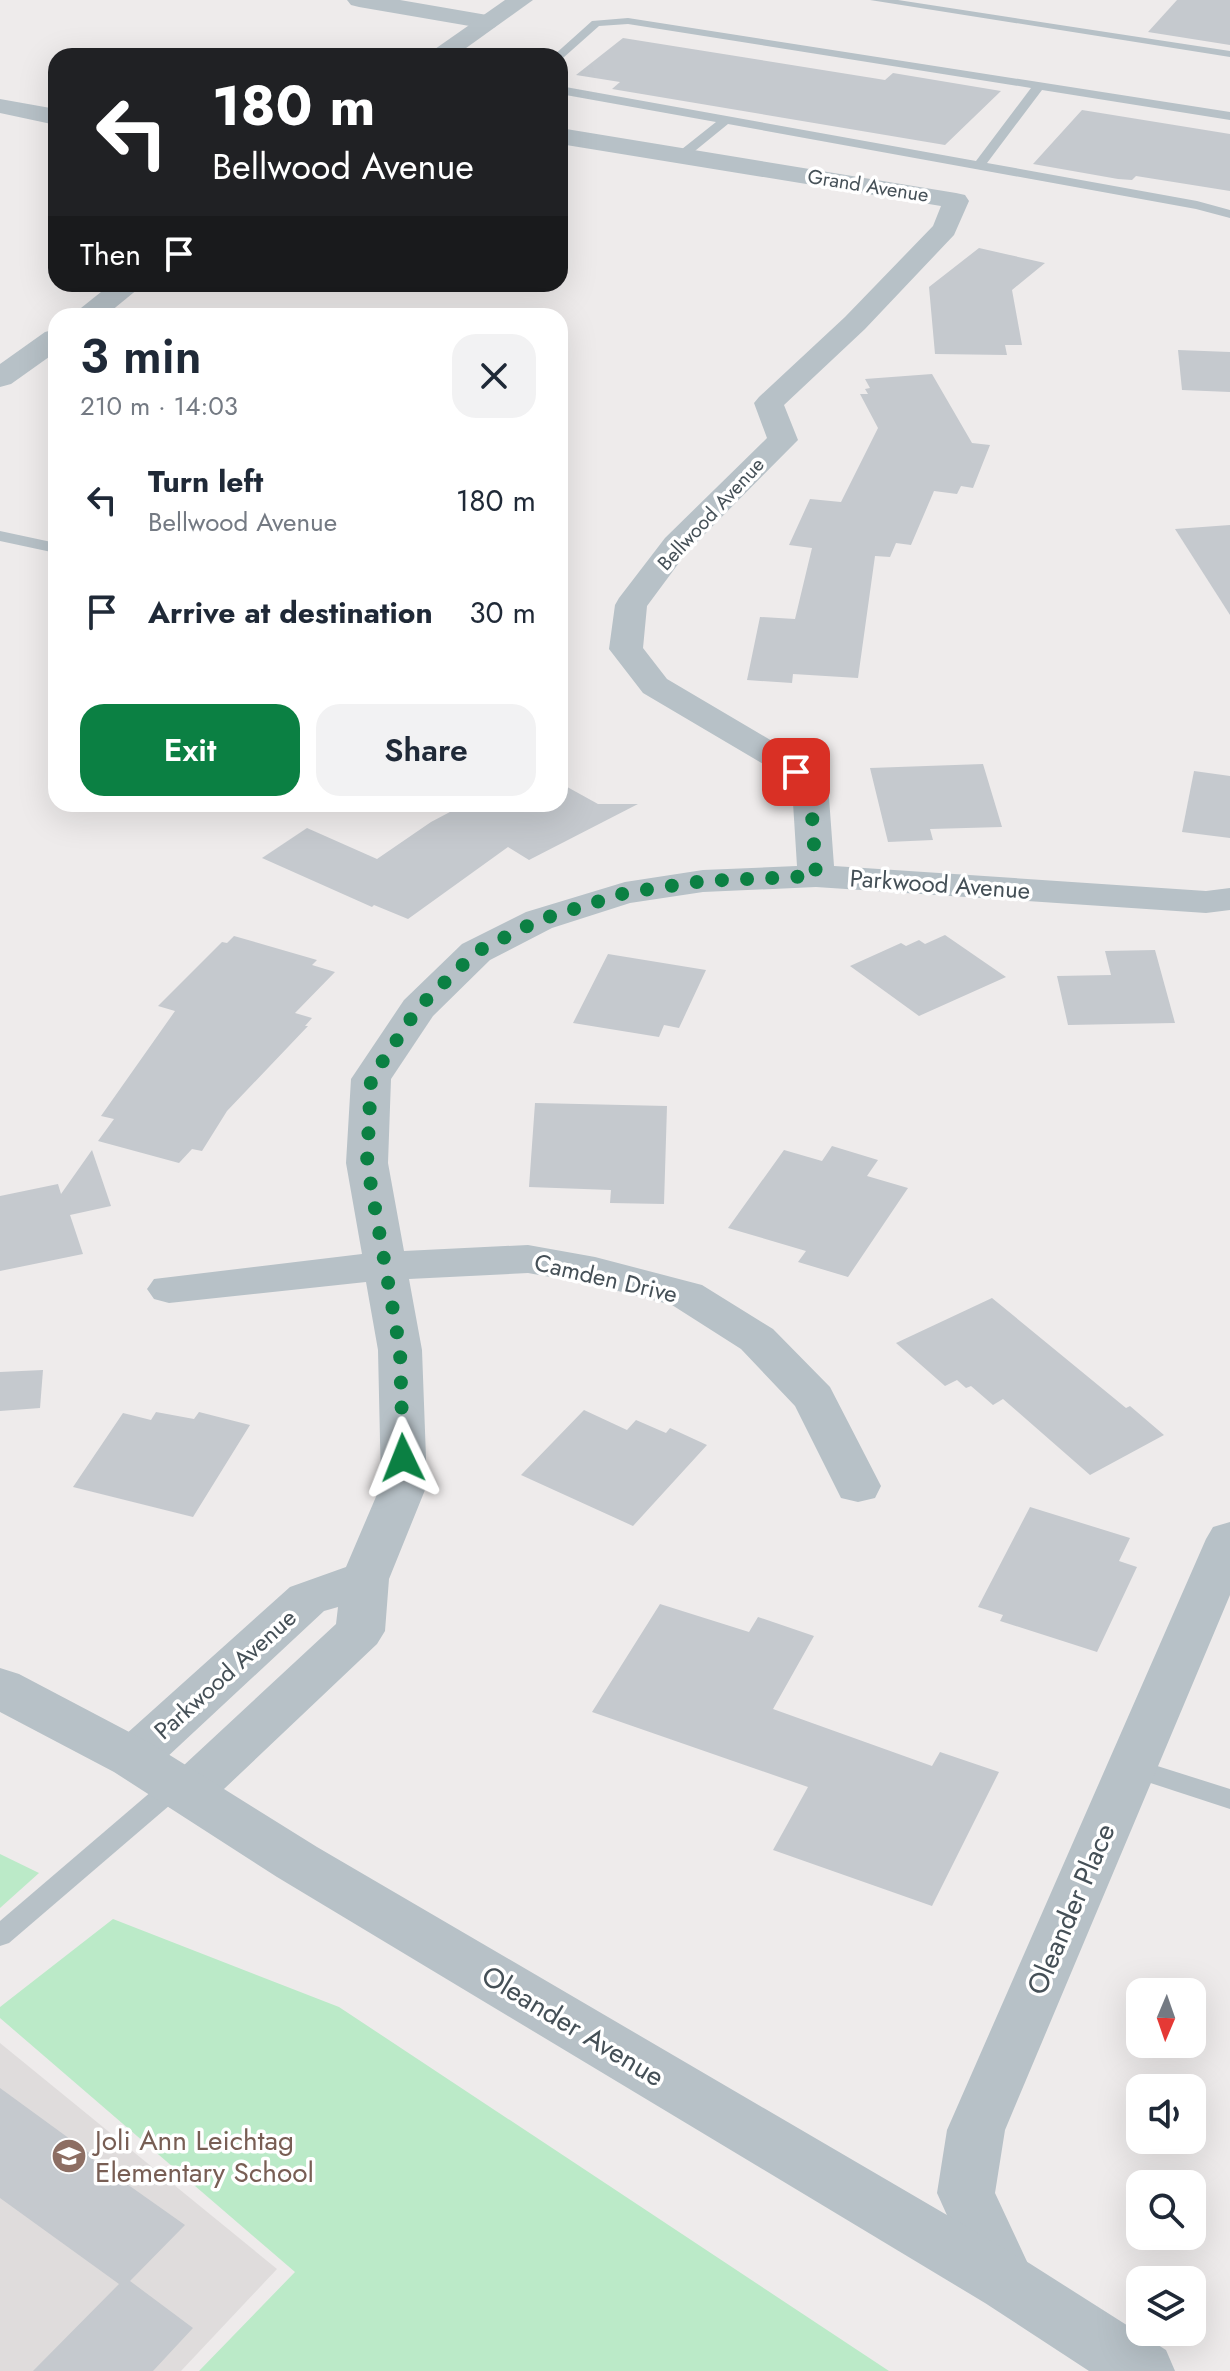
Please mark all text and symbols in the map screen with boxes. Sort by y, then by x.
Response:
text: 180 m [212,65,375,146]
icon: left [80,80,184,184]
text: Bellwood Avenue [212,140,474,192]
street label: Grand Avenue [805,162,931,210]
icon: arrive [157,232,201,276]
text: Then [80,233,141,276]
text: 3 min [80,322,202,391]
button: close [452,334,536,418]
text: 210 m · 14:03 [80,387,238,425]
street label: Bellwood Avenue [651,451,771,577]
text: Turn left [148,460,263,503]
icon: left [80,478,124,522]
text: 180 m [456,479,536,522]
text: Bellwood Avenue [148,503,337,541]
icon: arrive [80,590,124,634]
text: Arrive at destination [148,591,433,634]
text: 30 m [469,591,536,634]
button: Exit [80,704,300,796]
button: Share [316,704,536,796]
pin [762,738,830,806]
icon: arrive [774,750,818,794]
street label: Parkwood Avenue [849,860,1031,908]
street label: Camden Drive [531,1245,681,1311]
position arrow [361,1416,445,1500]
street label: Parkwood Avenue [146,1600,304,1748]
street label: Oleander Place [1016,1817,1126,2001]
street label: Oleander Avenue [474,1955,672,2097]
north arrow [1126,1978,1206,2058]
map controls [1126,1978,1206,2346]
button: sound [1126,2074,1206,2154]
place label: Joli Ann Leichtag Elementary School [91,2120,314,2193]
school or university icon: Joli Ann Leichtag Elementary School [50,2137,88,2175]
button: search [1126,2170,1206,2250]
button: layers [1126,2266,1206,2346]

